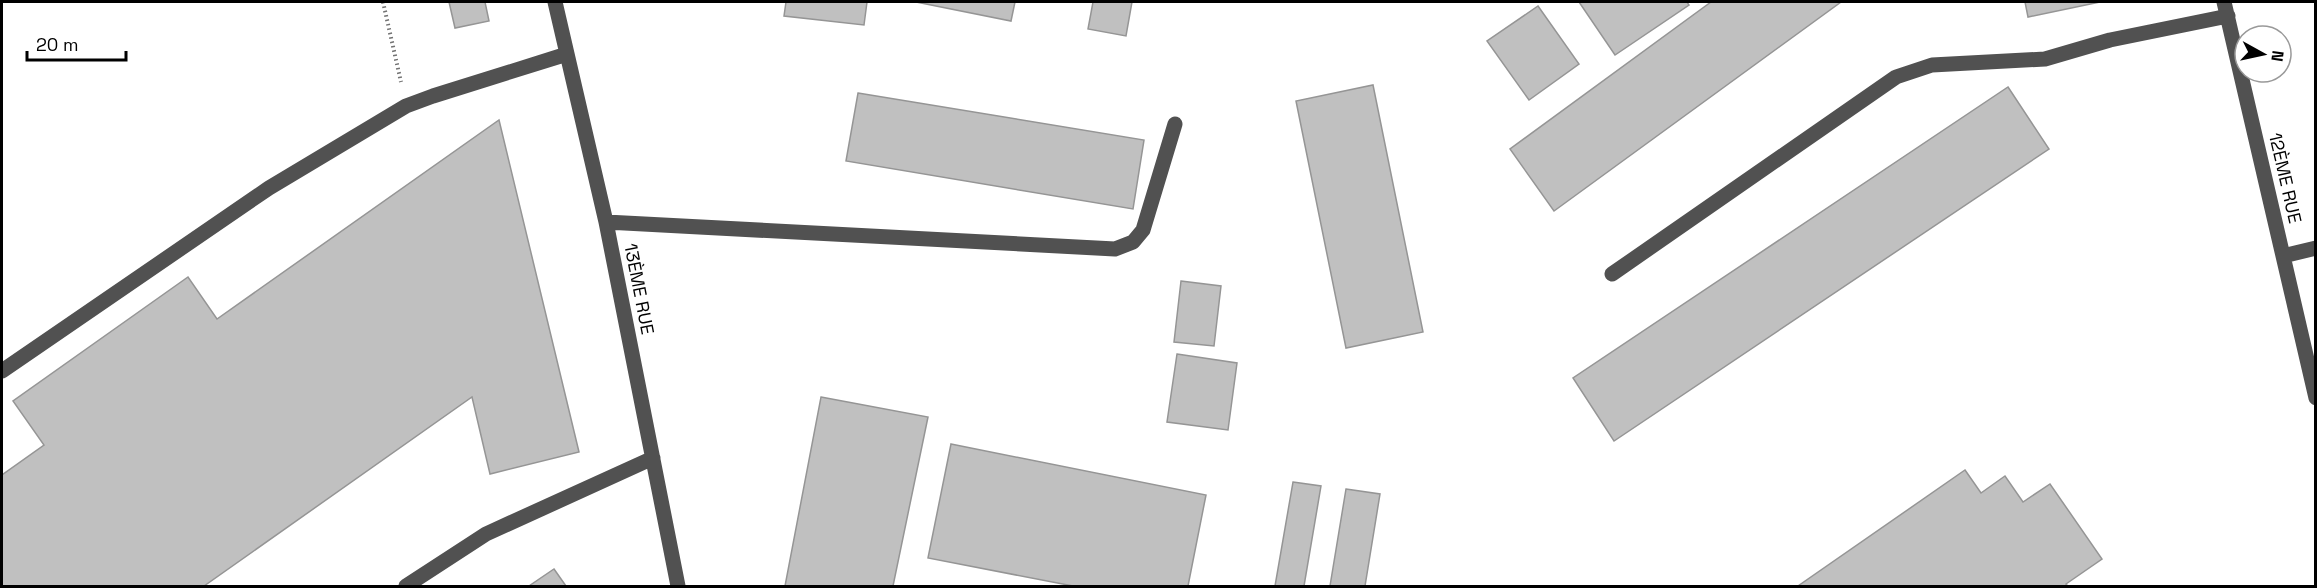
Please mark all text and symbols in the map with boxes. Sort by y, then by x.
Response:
scale bar [27,24,126,62]
north arrow [2233,24,2293,84]
text: 20 m [36,33,79,56]
text: N [2266,49,2289,63]
street label: 12ÈME RUE [2264,130,2307,225]
street label: 13ÈME RUE [619,241,660,336]

